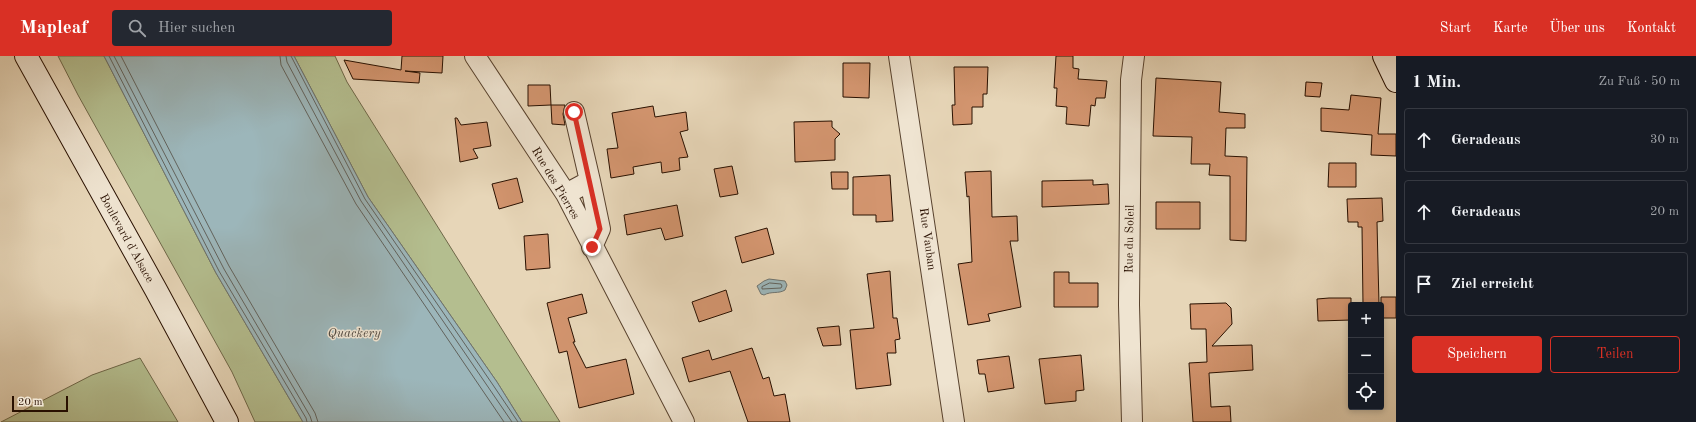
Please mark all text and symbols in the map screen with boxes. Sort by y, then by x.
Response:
search box [112,10,392,46]
icon: search [126,17,148,39]
text: Mapleaf [20,19,88,38]
text: Hier suchen [158,21,235,36]
text: Start [1440,21,1471,35]
text: Karte [1493,21,1528,35]
text: Über uns [1550,21,1605,35]
text: Kontakt [1627,21,1676,35]
text: 1 Min. [1412,74,1461,91]
text: Zu Fuß · 50 m [1598,75,1680,88]
route start [565,103,583,121]
icon: ahead [1413,129,1435,151]
text: Geradeaus [1451,133,1520,148]
text: 30 m [1650,133,1679,146]
street label: Rue des Pierres [529,145,581,222]
street label: Boulevard d'Alsace [97,192,156,285]
icon: ahead [1413,201,1435,223]
street label: Rue du Soleil [1123,205,1137,273]
text: Geradeaus [1451,205,1520,220]
text: 20 m [1650,205,1679,218]
street label: Rue Vauban [917,207,937,272]
route end [583,238,601,256]
icon: arrive [1413,273,1435,295]
text: Ziel erreicht [1451,277,1534,292]
map controls [1348,302,1384,410]
button: + [1348,302,1384,338]
water label: Quackery [327,327,381,340]
button: Speichern [1412,336,1542,373]
button: Teilen [1550,336,1680,373]
button: − [1348,338,1384,374]
button: locate [1348,374,1384,410]
scale bar [12,394,68,413]
text: 20 m [18,397,43,408]

